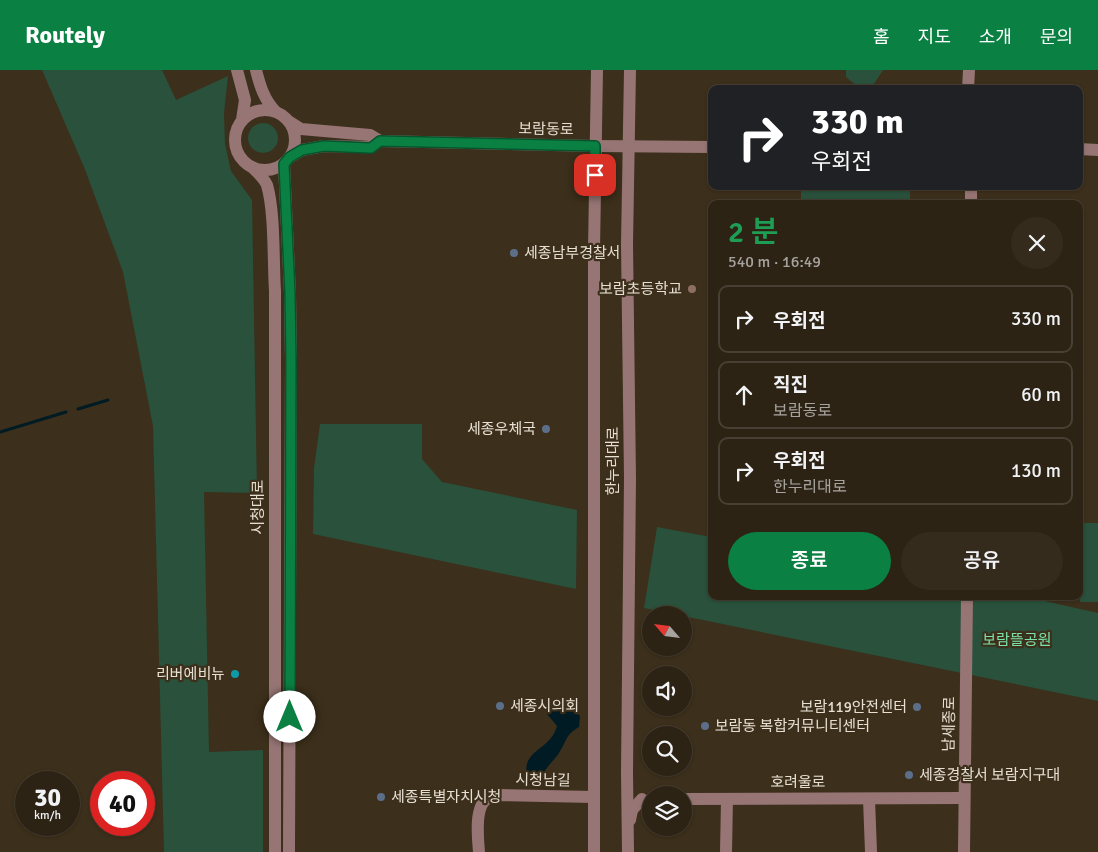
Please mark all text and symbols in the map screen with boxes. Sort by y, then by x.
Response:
text: Routely [25,20,105,50]
text: 홈 [873,26,890,48]
text: 지도 [918,26,951,48]
text: 소개 [979,26,1012,48]
text: 문의 [1040,26,1073,48]
text: 330 m [811,100,904,143]
icon: right [728,105,793,170]
street label: 보람동로 [518,120,574,138]
text: 우회전 [811,148,872,175]
pin [574,154,616,196]
icon: arrive [581,161,609,189]
text: 2 분 [728,214,778,251]
button: close [1011,217,1063,269]
place label: 세종남부경찰서 [524,244,621,262]
marker: 세종남부경찰서 [508,247,520,259]
text: 540 m · 16:49 [728,252,821,272]
place label: 보람초등학교 [599,280,682,298]
marker: 보람초등학교 [686,283,698,295]
icon: right [730,305,758,333]
text: 330 m [1011,307,1061,331]
text: 우회전 [773,309,825,333]
text: 직진 [773,373,808,397]
icon: ahead [730,381,758,409]
text: 60 m [1021,383,1061,407]
text: 보람동로 [773,401,832,421]
place label: 세종우체국 [467,420,536,438]
marker: 세종우체국 [540,423,552,435]
street label: 한누리대로 [604,426,622,496]
text: 우회전 [773,449,825,473]
icon: right [730,457,758,485]
text: 130 m [1011,459,1061,483]
text: 한누리대로 [773,477,847,497]
street label: 시청대로 [249,479,267,535]
button: 종료 [728,532,891,590]
button: 공유 [901,532,1063,590]
north arrow [642,606,692,656]
map controls [642,606,692,836]
park label: 보람뜰공원 [982,631,1052,649]
place label: 리버에비뉴 [156,665,225,683]
button: sound [642,666,692,716]
marker: 리버에비뉴 [229,668,241,680]
position arrow [263,690,315,742]
street label: 남세종로 [940,696,958,752]
place label: 세종시의회 [510,697,579,715]
place label: 보람119안전센터 [800,698,907,716]
marker: 세종시의회 [494,700,506,712]
marker: 보람119안전센터 [911,701,923,713]
place label: 보람동 복합커뮤니티센터 [715,717,870,735]
marker: 보람동 복합커뮤니티센터 [699,720,711,732]
button: search [642,726,692,776]
place label: 세종경찰서 보람지구대 [919,766,1060,784]
marker: 세종경찰서 보람지구대 [903,769,915,781]
speed limit sign: 40 [90,771,155,836]
street label: 시청남길 [515,771,571,789]
street label: 호려울로 [770,773,826,791]
text: 30 [34,782,61,813]
button: layers [642,786,692,836]
place label: 세종특별자치시청 [391,788,501,806]
marker: 세종특별자치시청 [375,791,387,803]
text: km/h [34,808,61,823]

